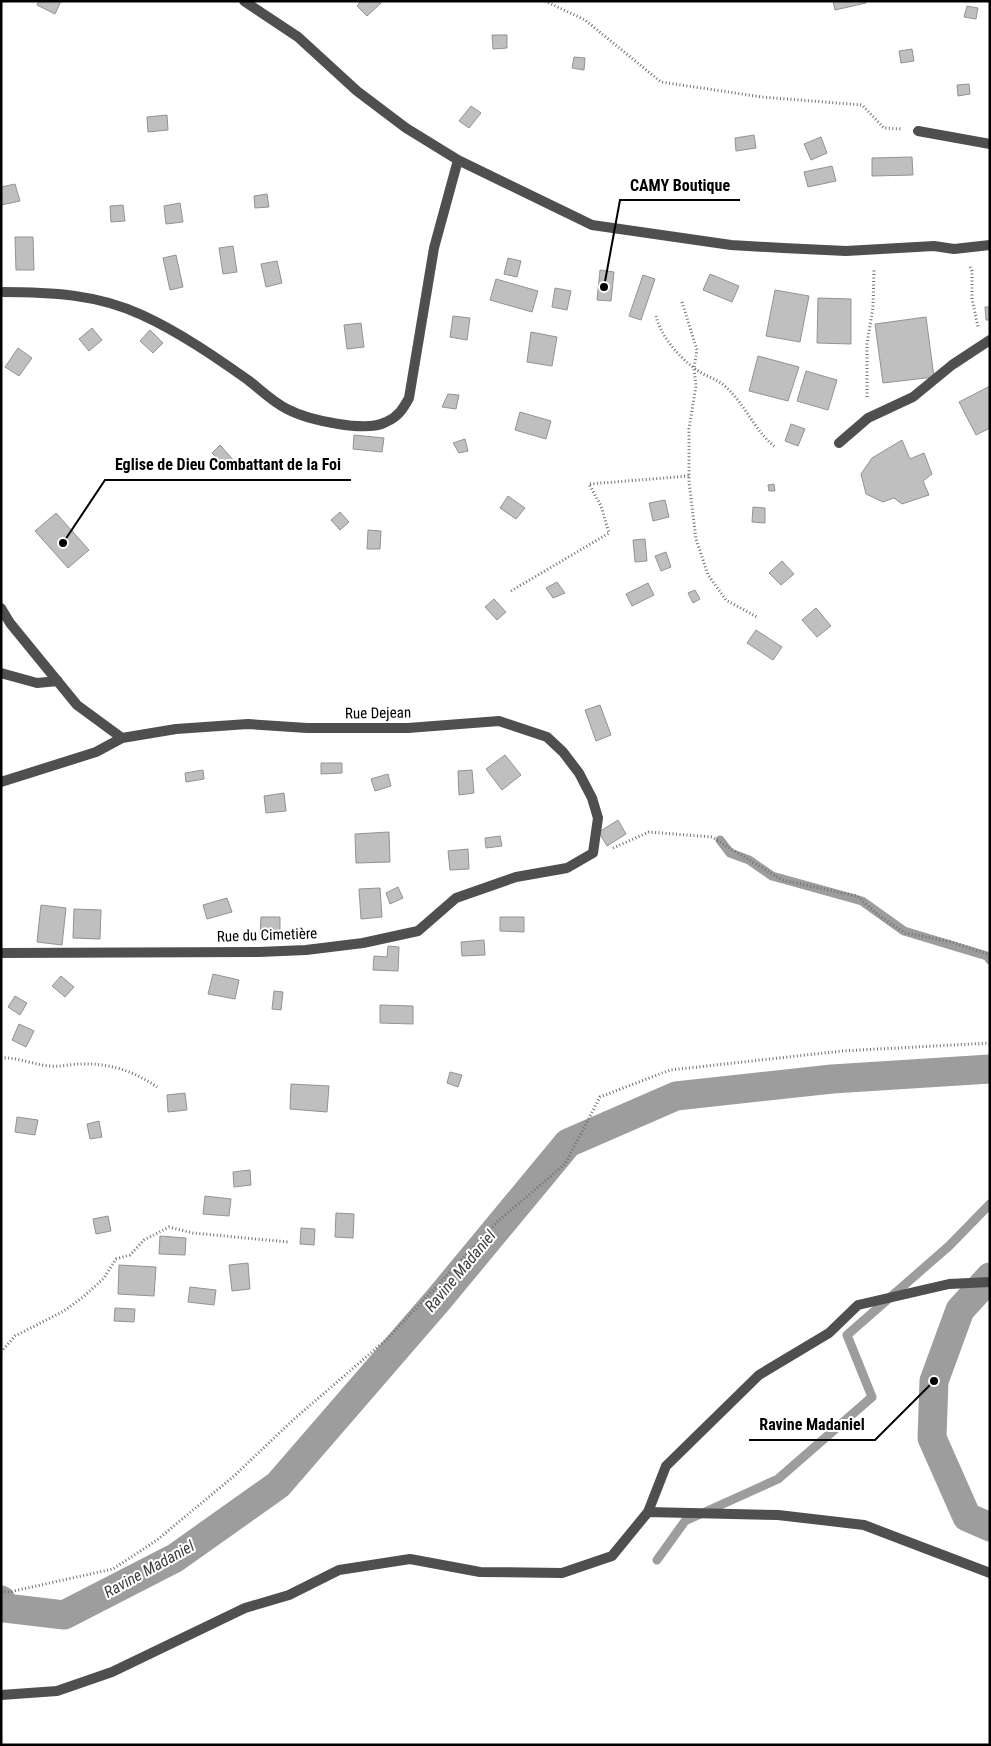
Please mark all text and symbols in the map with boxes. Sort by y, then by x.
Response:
callout: CAMY Boutique [620,169,740,200]
text: CAMY Boutique [630,176,730,195]
callout: Eglise de Dieu Combattant de la Foi [105,449,351,480]
text: Eglise de Dieu Combattant de la Foi [115,455,341,474]
street label: Rue Dejean [345,703,411,723]
street label: Rue du Cimetière [216,924,318,946]
water label: Ravine Madaniel [420,1226,500,1316]
callout: Ravine Madaniel [749,1409,875,1440]
text: Ravine Madaniel [759,1415,865,1434]
water label: Ravine Madaniel [100,1536,198,1602]

